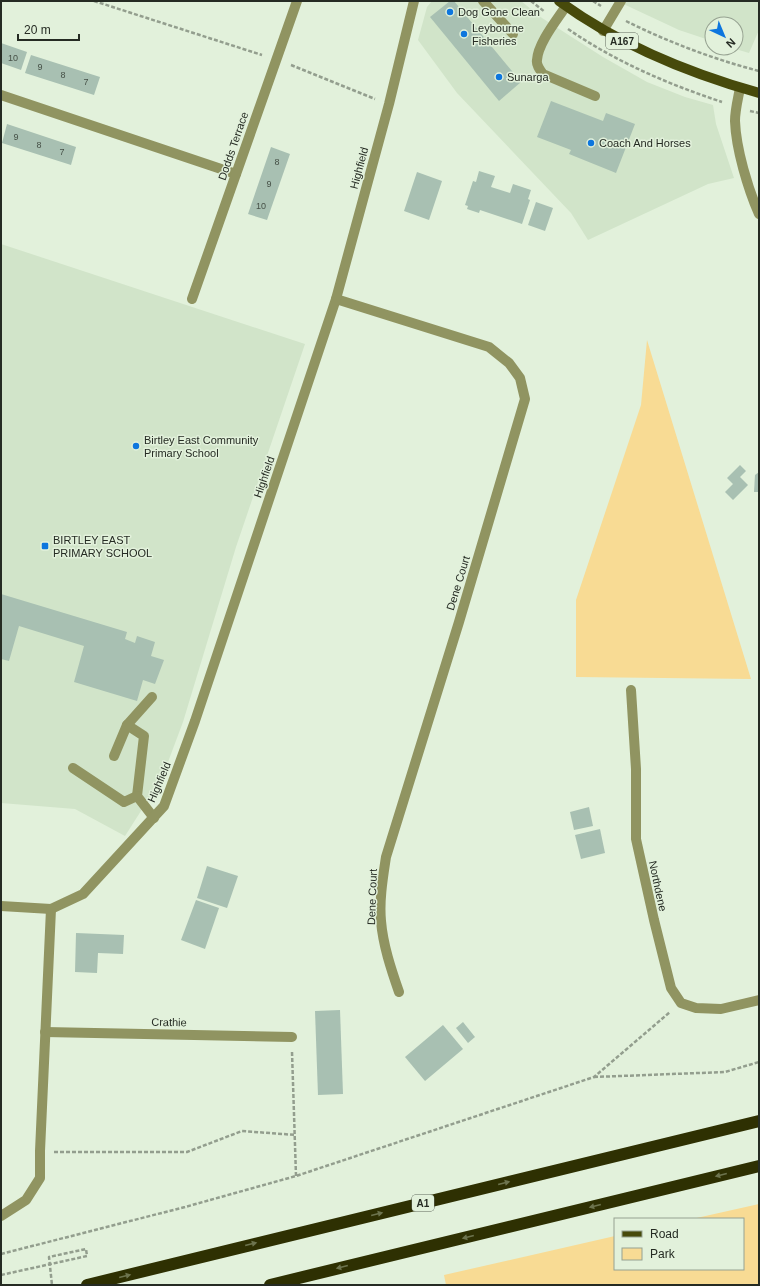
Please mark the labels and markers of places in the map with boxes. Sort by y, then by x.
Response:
place label: Dog Gone Clean [458,6,540,18]
marker: Dog Gone Clean [445,7,455,17]
place label: Leybourne Fisheries [472,22,524,47]
marker: Leybourne Fisheries [459,29,469,39]
place label: Sunarga [507,71,549,83]
marker: Sunarga [494,72,504,82]
place label: Coach And Horses [599,137,691,149]
marker: Coach And Horses [586,138,596,148]
place label: Birtley East Community Primary School [144,434,259,459]
marker: Birtley East Community Primary School [131,441,141,451]
place label: BIRTLEY EAST PRIMARY SCHOOL [53,534,152,559]
marker: BIRTLEY EAST PRIMARY SCHOOL [40,541,50,551]

